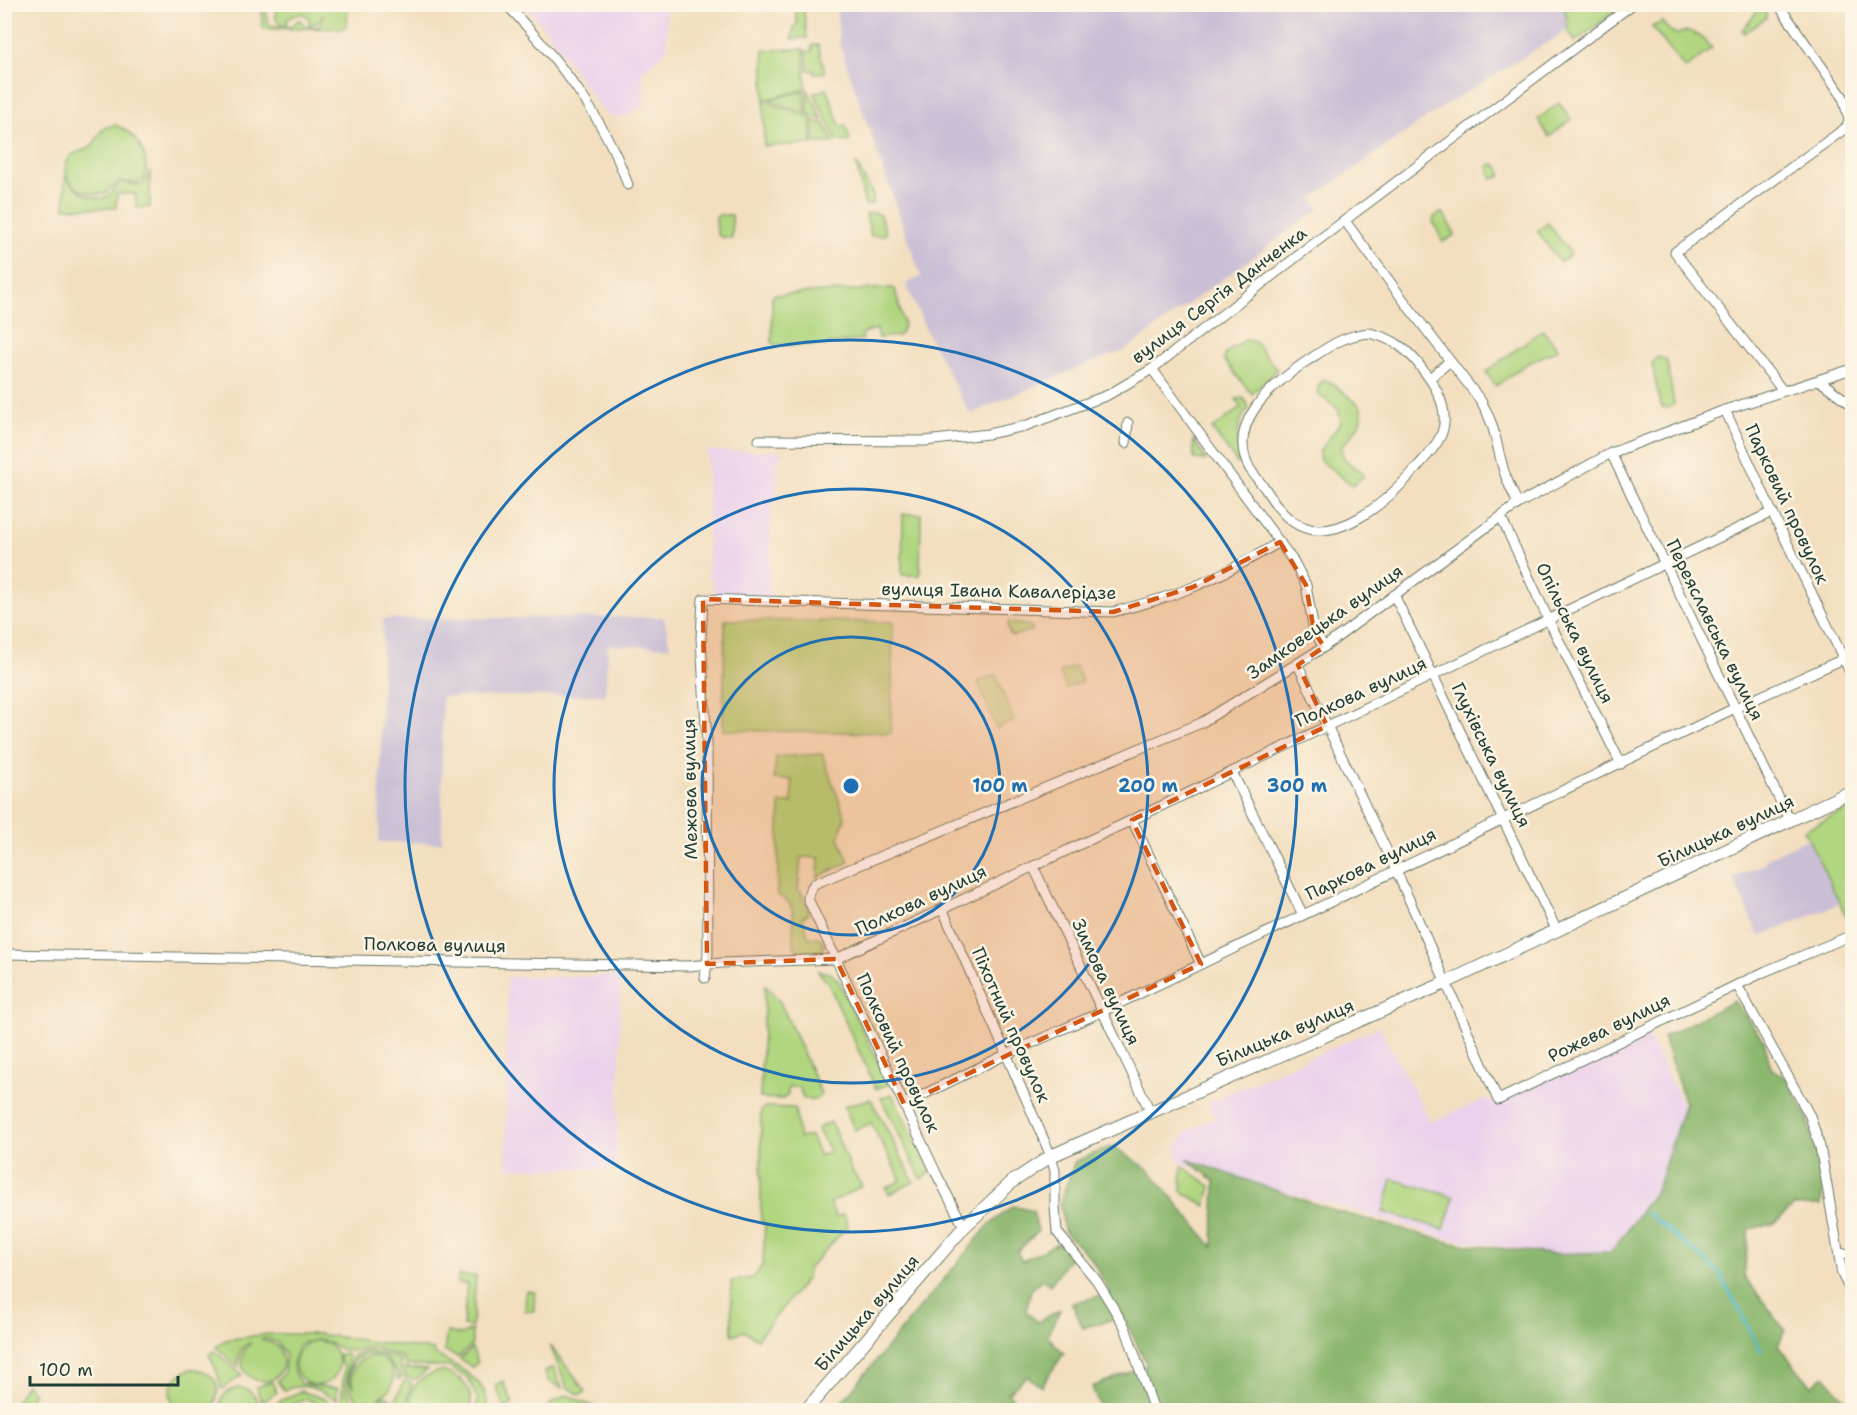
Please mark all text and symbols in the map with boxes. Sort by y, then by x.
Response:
street label: вулиця Сергія Данченка [1126,221,1312,369]
street label: Парковий провулок [1739,420,1835,588]
street label: Переяславська вулиця [1661,535,1769,725]
street label: Опільська вулиця [1530,558,1620,708]
street label: Замковецька вулиця [1242,559,1408,685]
street label: вулиця Івана Кавалерідзе [881,577,1117,605]
street label: Полкова вулиця [1292,651,1430,733]
street label: Глухівська вулиця [1445,679,1537,831]
street label: Межова вулиця [677,718,703,860]
text: 100 m [972,774,1028,798]
text: 200 m [1118,774,1179,798]
text: 300 m [1267,774,1328,798]
centre of rings [841,776,861,796]
street label: Білицька вулиця [1654,789,1798,873]
street label: Паркова вулиця [1302,822,1440,906]
street label: Полкова вулиця [852,859,990,941]
street label: Зимова вулиця [1066,915,1146,1049]
street label: Полкова вулиця [364,932,506,958]
street label: Піхотний провулок [966,944,1056,1107]
street label: Полковий провулок [850,969,946,1137]
street label: Рожева вулиця [1544,988,1674,1068]
street label: Білицька вулиця [1212,993,1358,1073]
street label: Білицька вулиця [810,1249,924,1377]
scale bar [30,1349,178,1387]
text: 100 m [39,1358,93,1382]

